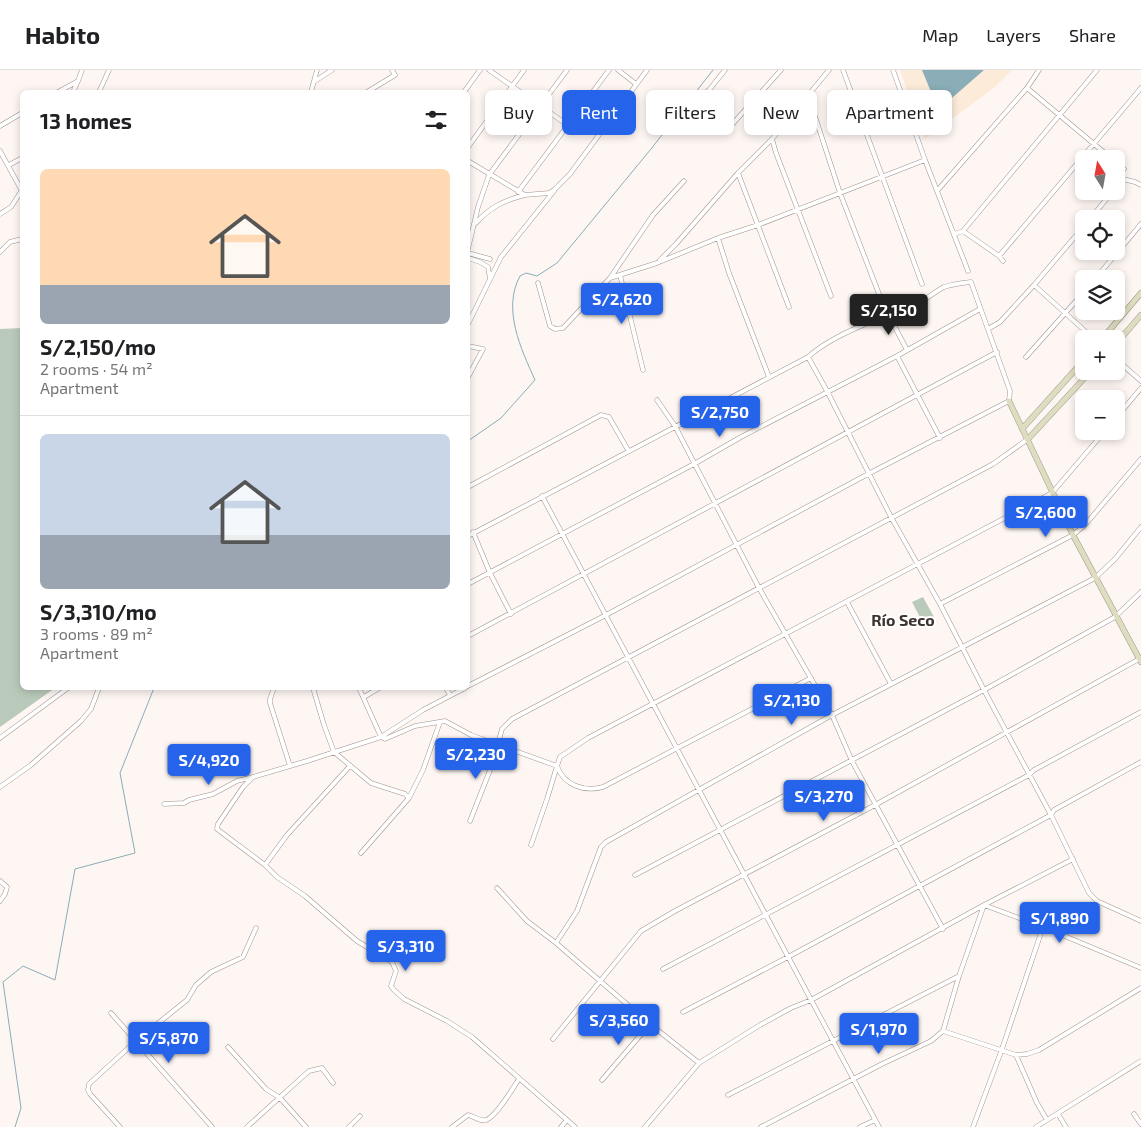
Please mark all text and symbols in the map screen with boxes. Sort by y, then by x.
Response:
text: Habito [25,20,100,49]
text: Map [922,24,958,46]
text: Layers [986,24,1041,46]
text: Share [1069,24,1116,46]
chip: Buy [485,90,552,135]
chip: Rent [562,90,636,135]
chip: Filters [646,90,734,135]
chip: New [744,90,817,135]
chip: Apartment [827,90,952,135]
icon: filters [422,106,450,134]
text: 13 homes [40,108,132,133]
north arrow [1075,150,1125,200]
map controls [1075,150,1125,440]
icon: home [200,201,290,291]
button: locate [1075,210,1125,260]
button: layers [1075,270,1125,320]
pin: S/2,620 [576,282,668,325]
text: S/2,620 [592,289,652,308]
pin: S/2,150 [843,294,935,336]
text: S/2,150 [861,300,917,319]
button: + [1075,330,1125,380]
text: S/2,150/mo [40,334,156,359]
text: 2 rooms · 54 m² [40,359,153,378]
text: Apartment [40,378,119,397]
button: − [1075,390,1125,440]
pin: S/2,750 [674,396,766,438]
text: S/2,750 [691,402,749,421]
icon: home [200,467,290,557]
pin: S/2,600 [1000,496,1092,538]
text: S/2,600 [1016,502,1076,521]
text: S/3,310/mo [40,599,157,624]
district label: Río Seco [871,610,935,629]
text: 3 rooms · 89 m² [40,624,153,643]
text: Apartment [40,643,119,662]
pin: S/2,130 [746,684,838,726]
text: S/2,130 [764,690,820,709]
pin: S/2,230 [430,738,522,780]
pin: S/4,920 [163,744,255,786]
text: S/2,230 [446,744,506,763]
text: S/4,920 [179,750,239,769]
pin: S/3,270 [778,780,870,822]
text: S/3,270 [795,786,853,805]
pin: S/1,890 [1014,902,1106,944]
text: S/1,890 [1031,908,1089,927]
pin: S/3,310 [360,930,452,972]
text: S/3,310 [377,936,435,955]
pin: S/3,560 [573,1004,665,1046]
text: S/3,560 [589,1010,649,1029]
pin: S/1,970 [833,1012,925,1055]
text: S/1,970 [851,1019,907,1038]
pin: S/5,870 [123,1022,215,1064]
text: S/5,870 [139,1028,199,1047]

